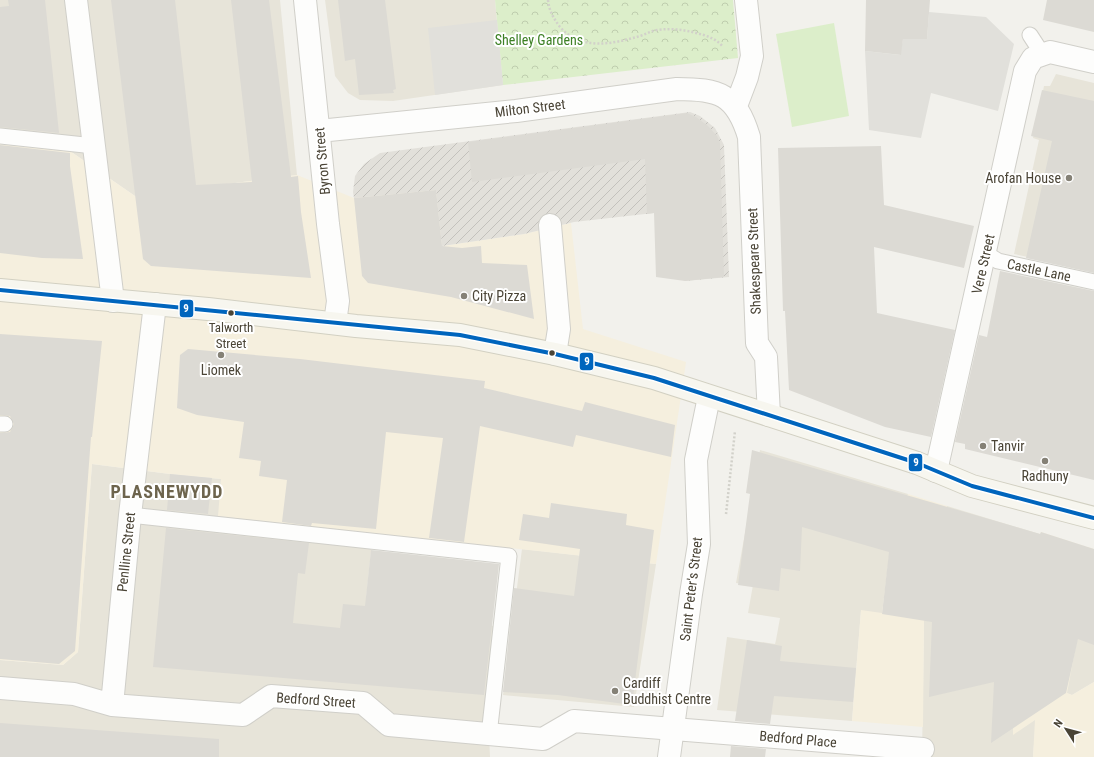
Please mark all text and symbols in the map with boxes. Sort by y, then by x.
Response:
park label: Shelley Gardens [495,32,583,48]
street label: Milton Street [494,96,566,120]
street label: Byron Street [311,127,333,195]
place label: Arofan House [985,170,1061,186]
marker: Arofan House [1064,173,1074,183]
street label: Shakespeare Street [744,207,764,315]
street label: Vere Street [968,233,998,295]
street label: Castle Lane [1006,255,1073,285]
place label: City Pizza [472,288,526,304]
marker: City Pizza [459,291,469,301]
line badge: 9 [179,299,194,318]
text: 9 [183,302,189,315]
marker: Talworth Street [226,308,236,318]
place label: Talworth Street [209,320,253,351]
unlabelled marker [547,348,557,358]
marker: Liomek [216,350,226,360]
line badge: 9 [579,352,594,371]
text: 9 [584,355,590,368]
place label: Liomek [201,362,242,378]
place label: Tanvir [991,438,1024,454]
marker: Tanvir [978,441,988,451]
line badge: 9 [908,453,923,472]
text: 9 [913,456,919,469]
marker: Radhuny [1040,456,1050,466]
place label: Radhuny [1021,468,1069,484]
district label: PLASNEWYDD [111,481,223,502]
street label: Penlline Street [114,511,138,593]
street label: Saint Peter's Street [677,536,705,642]
place label: Cardiff Buddhist Centre [623,675,712,707]
marker: Cardiff Buddhist Centre [610,686,620,696]
street label: Bedford Street [276,689,356,711]
north arrow [1046,709,1086,749]
text: N [1051,717,1066,730]
street label: Bedford Place [759,728,838,750]

